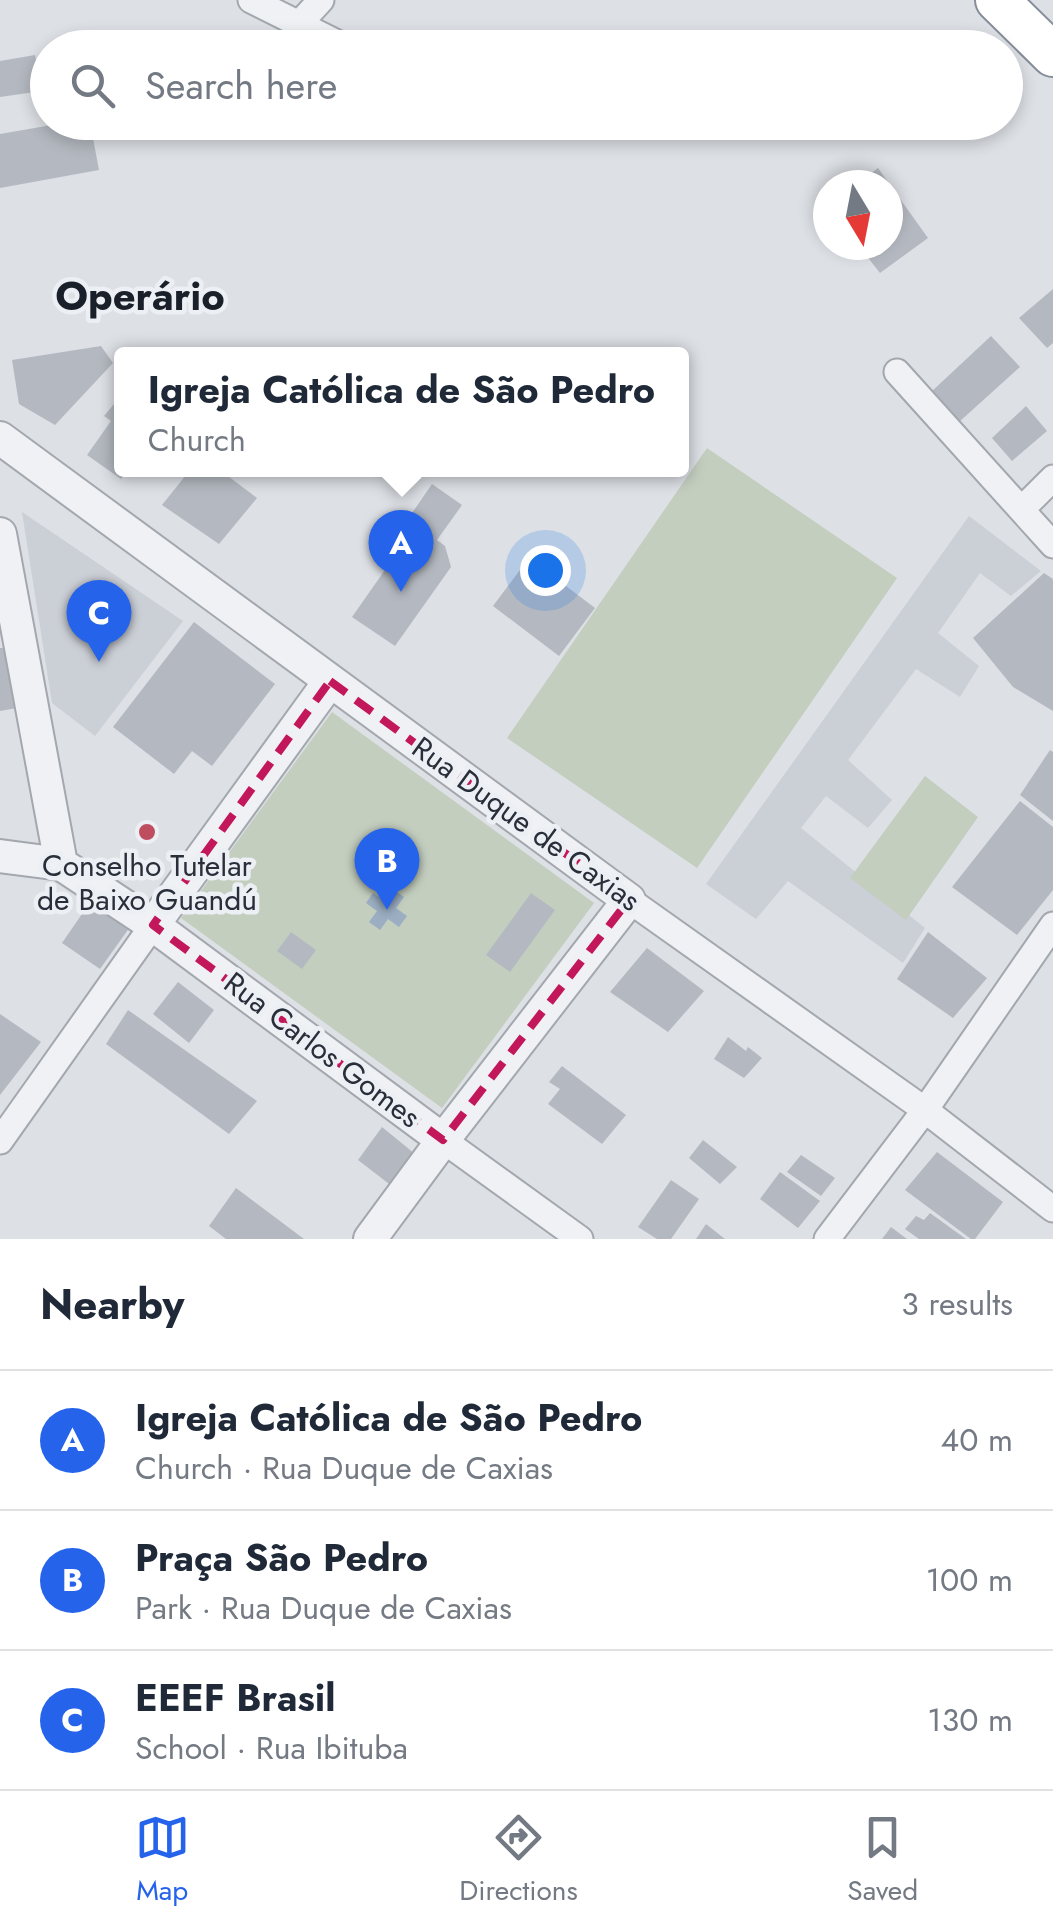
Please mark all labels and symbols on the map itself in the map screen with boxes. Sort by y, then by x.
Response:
north arrow [813,170,903,260]
district label: Operário [55,267,225,325]
pin: A [368,510,434,592]
your location [520,545,571,596]
pin: C [66,580,132,662]
street label: Rua Duque de Caxias [403,726,649,921]
marker: Conselho Tutelar de Baixo Guandú [136,821,158,843]
pin: B [354,828,420,910]
place label: Conselho Tutelar de Baixo Guandú [37,844,257,921]
street label: Rua Carlos Gomes [215,961,430,1138]

